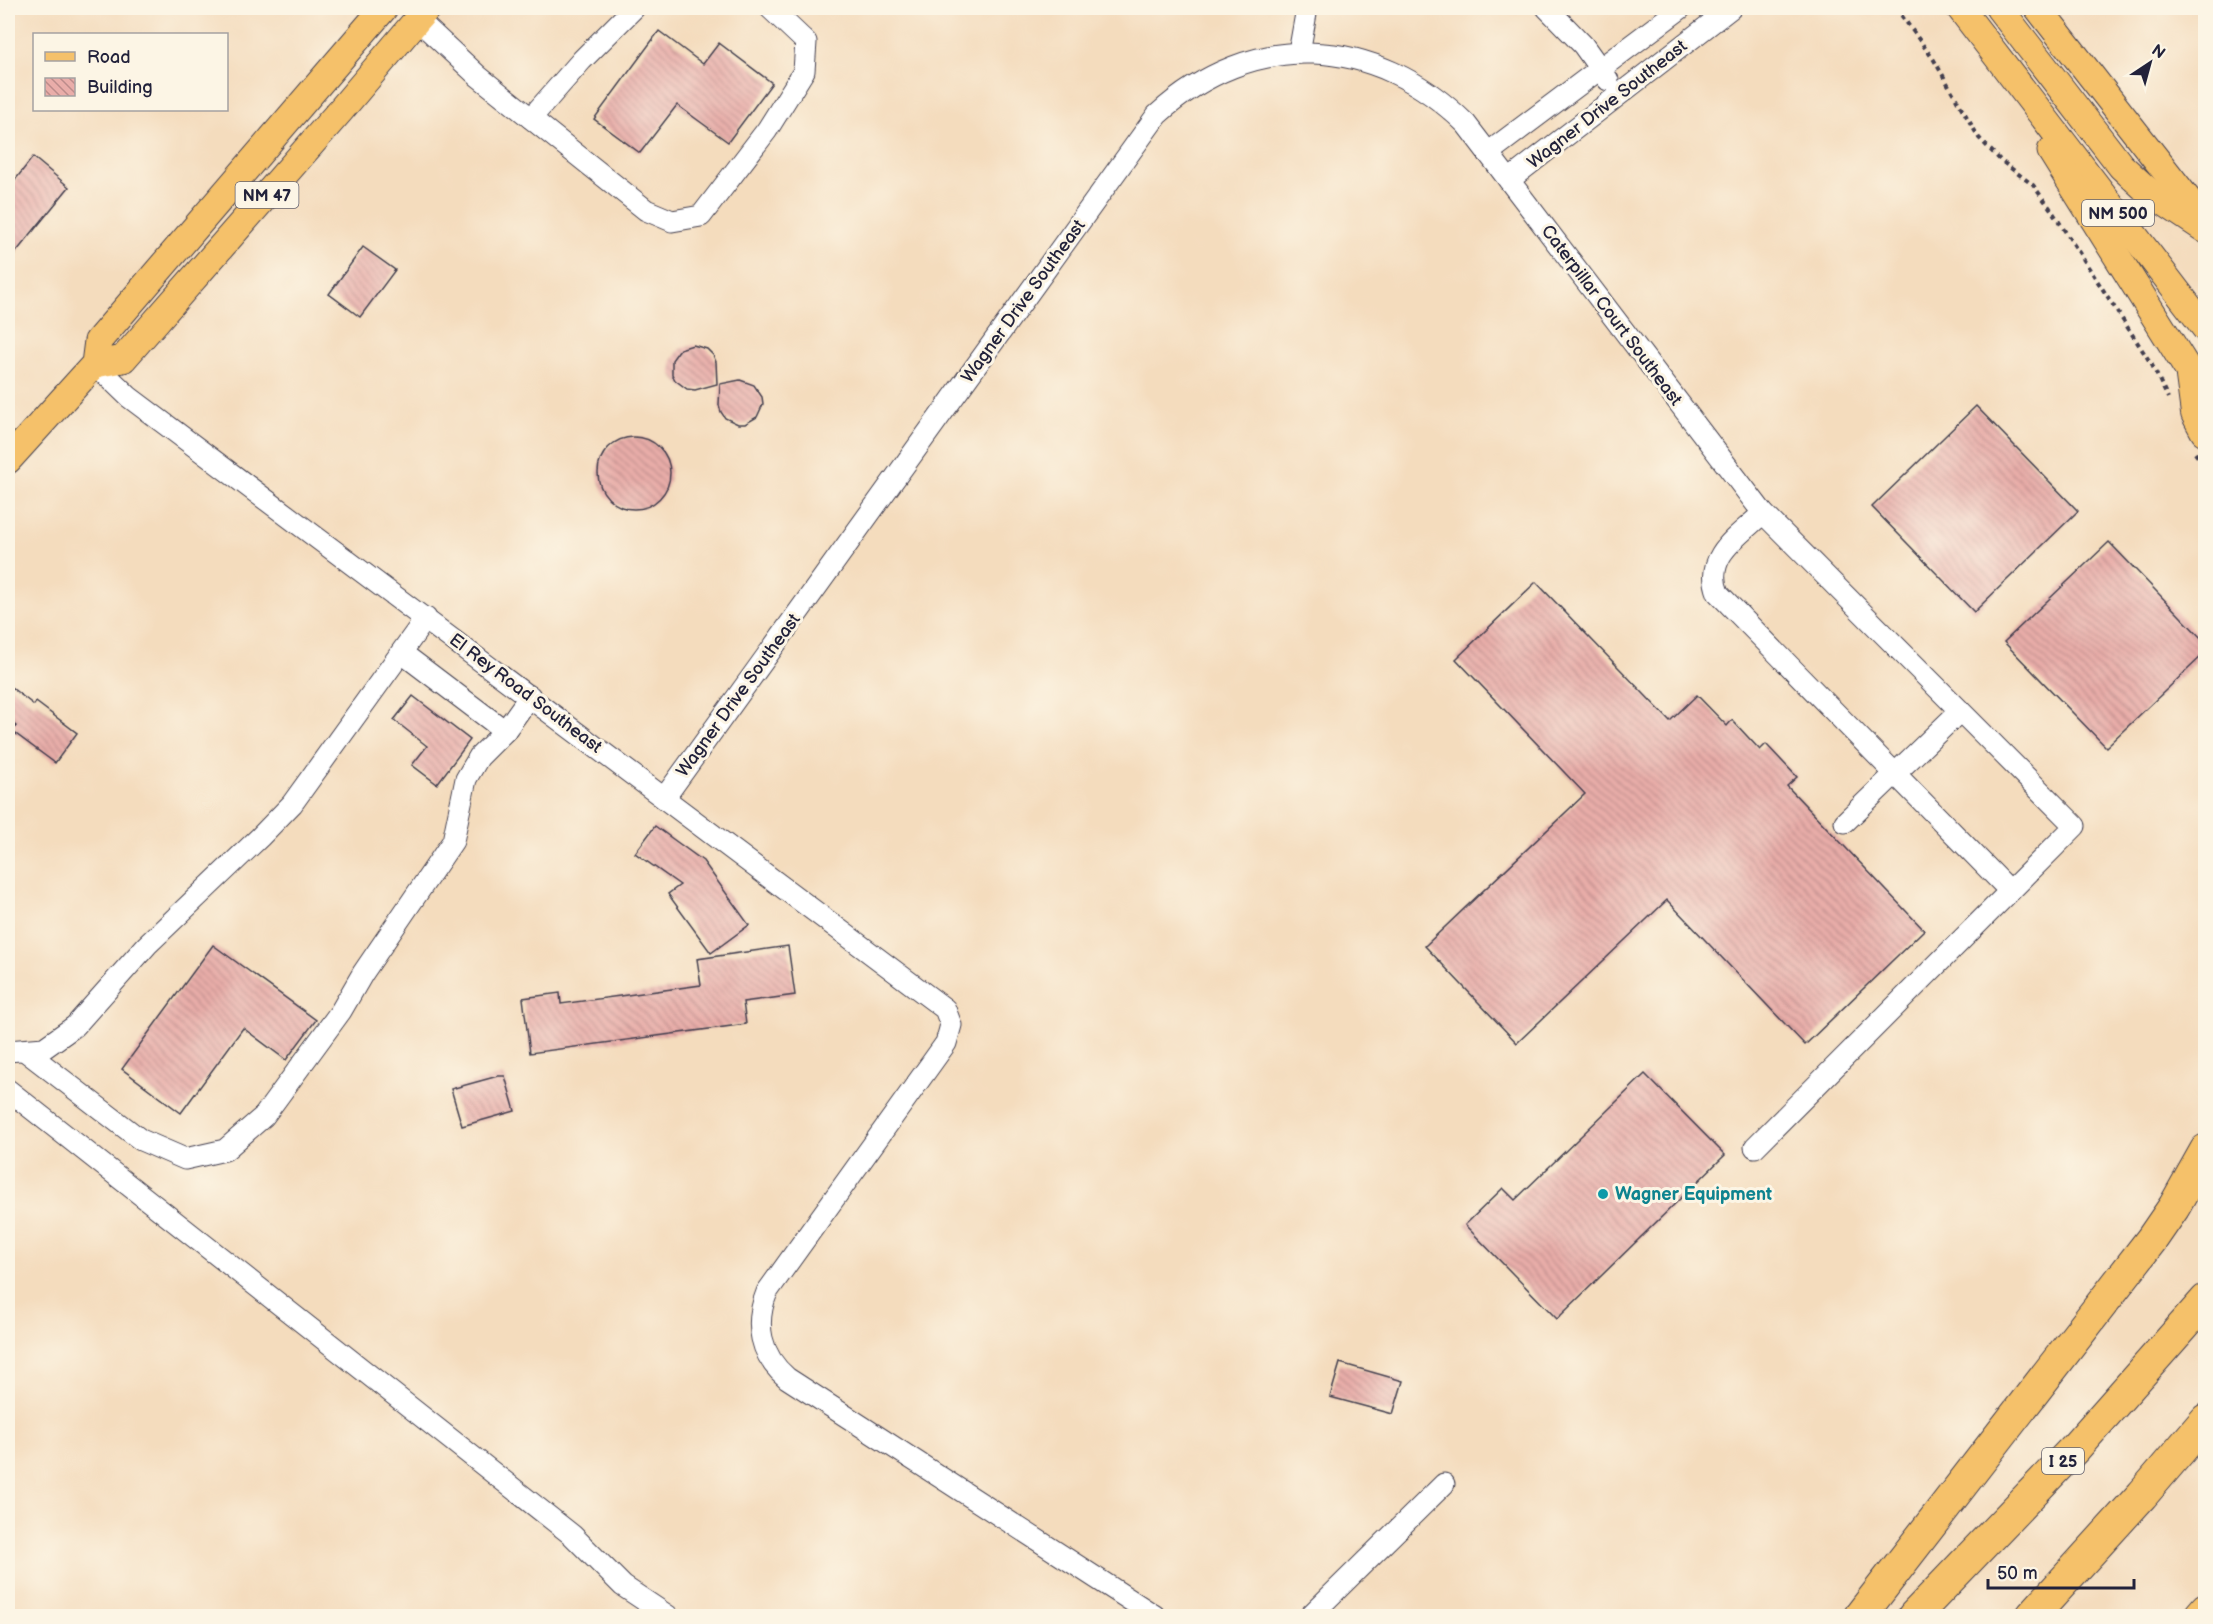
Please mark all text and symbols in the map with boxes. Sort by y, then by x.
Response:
legend [33,33,228,111]
north arrow [2120,33,2180,93]
street label: Wagner Drive Southeast [1523,35,1692,173]
text: N [2147,41,2168,63]
text: Road [87,47,131,68]
text: Building [87,77,153,98]
road number: NM 47 [236,182,298,208]
road number: NM 500 [2082,200,2154,226]
street label: Wagner Drive Southeast [957,215,1090,387]
street label: Caterpillar Court Southeast [1537,221,1687,410]
street label: Wagner Drive Southeast [672,609,805,781]
street label: El Rey Road Southeast [445,629,607,758]
place label: Wagner Equipment [1615,1184,1772,1205]
marker: Wagner Equipment [1596,1187,1610,1201]
road number: I 25 [2042,1448,2084,1474]
scale bar [1988,1552,2134,1590]
text: 50 m [1997,1563,2038,1584]

